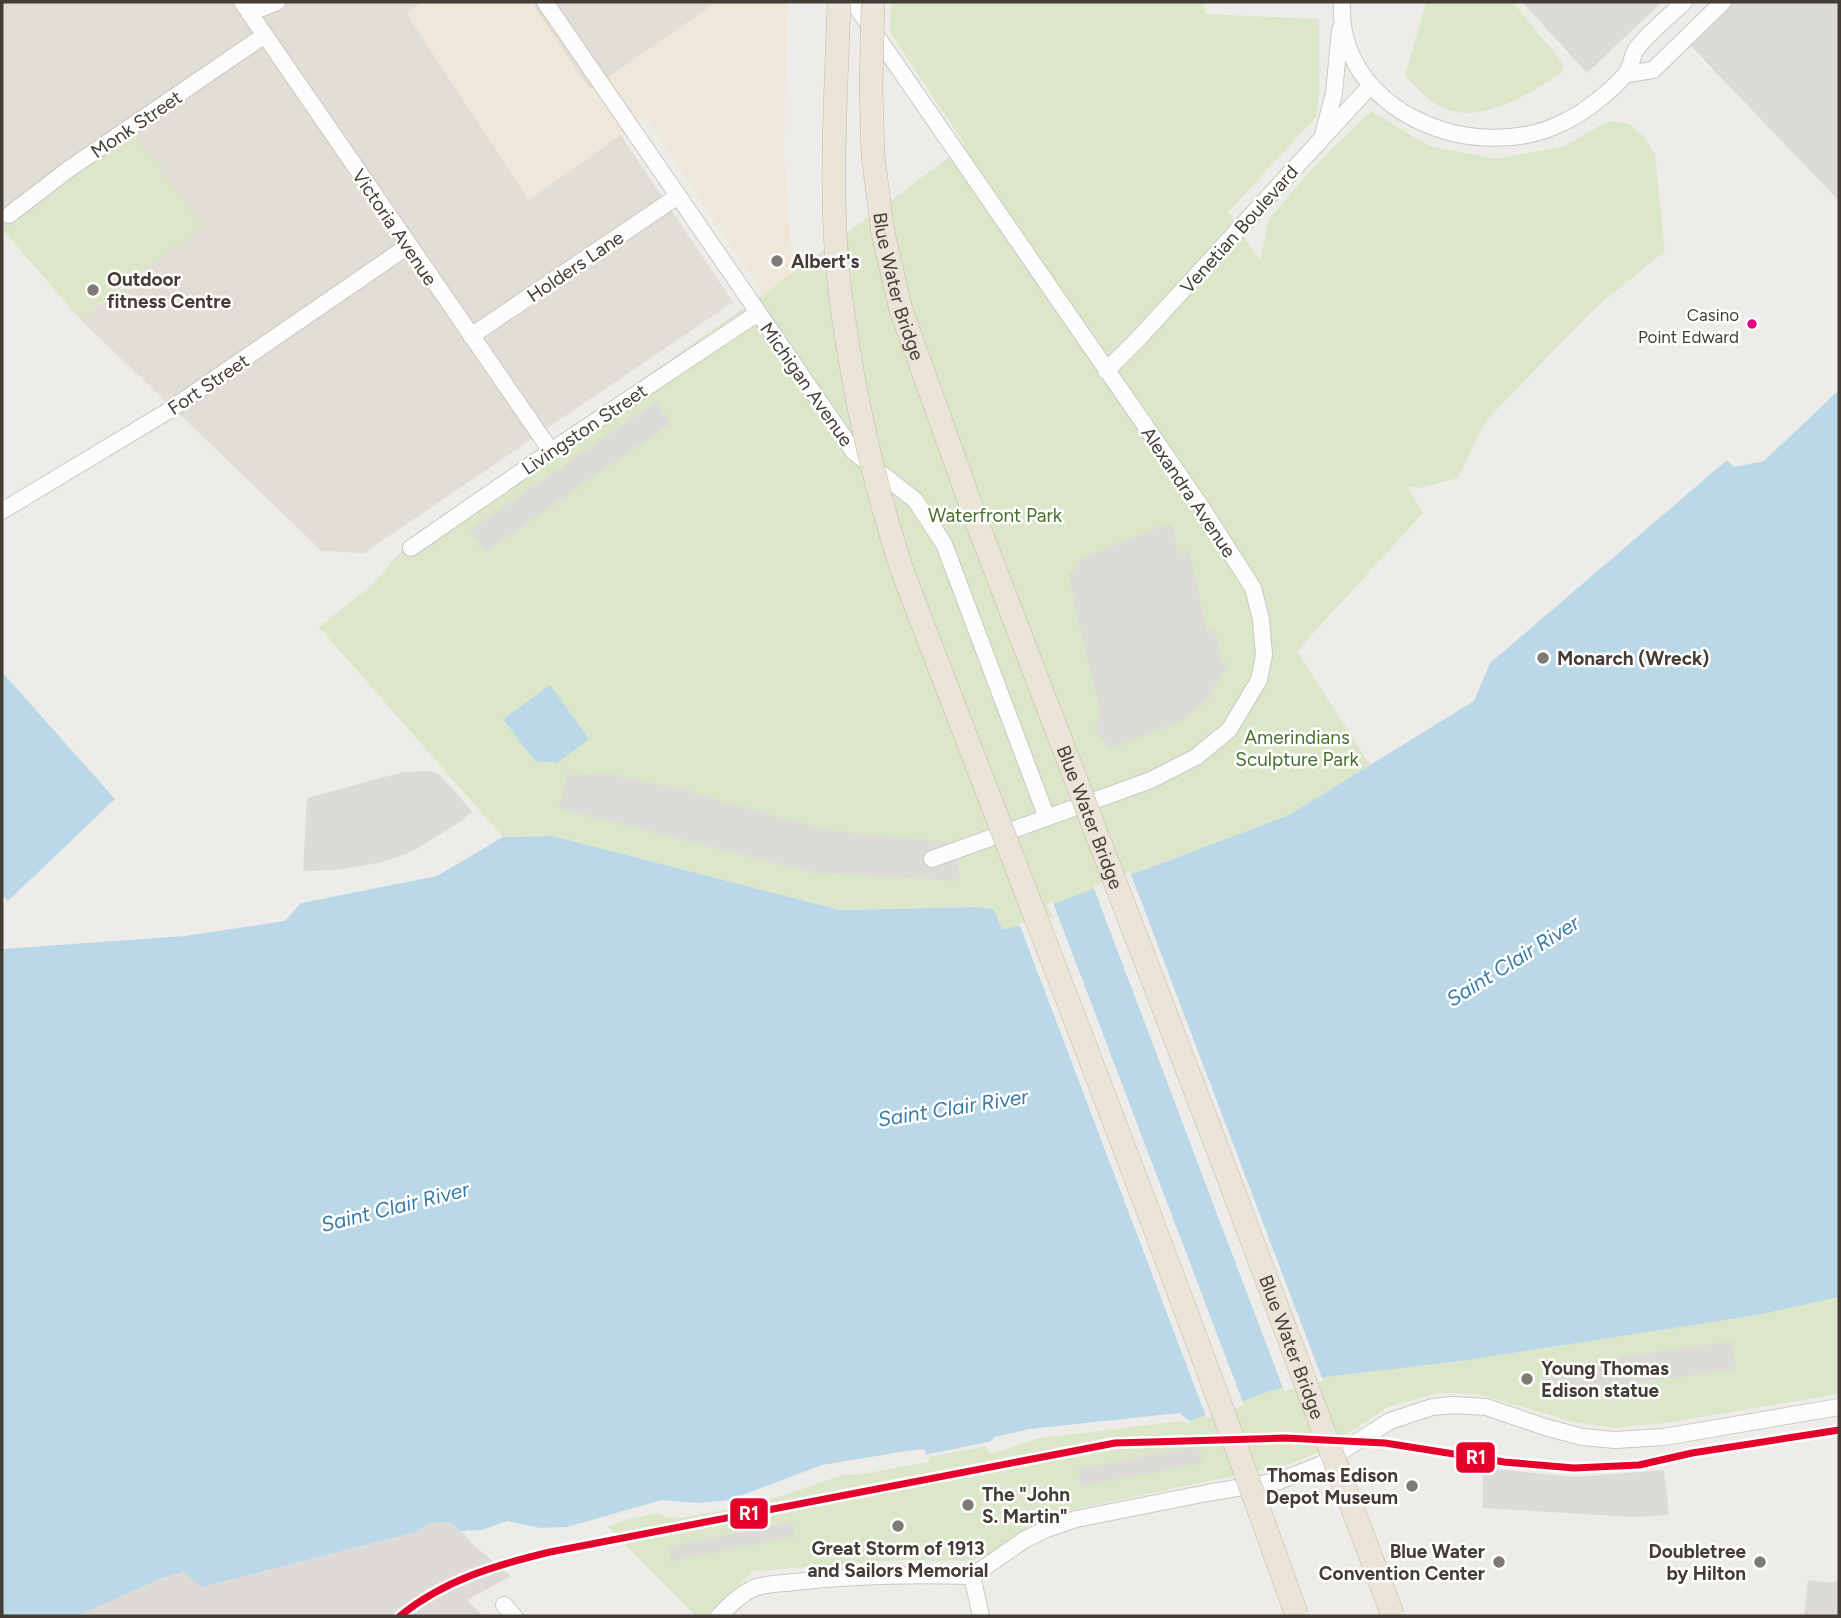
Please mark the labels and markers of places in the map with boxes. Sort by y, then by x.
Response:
place label: Albert's [791,250,860,273]
marker: Albert's [769,253,785,269]
place label: Outdoor fitness Centre [107,268,232,313]
marker: Outdoor fitness Centre [85,282,101,298]
place label: Casino Point Edward [1638,305,1739,347]
marker: Casino Point Edward [1745,317,1759,331]
place label: Monarch (Wreck) [1557,647,1709,670]
marker: Monarch (Wreck) [1535,650,1551,666]
place label: Young Thomas Edison statue [1541,1357,1669,1402]
marker: Young Thomas Edison statue [1519,1371,1535,1387]
place label: Thomas Edison Depot Museum [1266,1464,1398,1509]
marker: Thomas Edison Depot Museum [1404,1478,1420,1494]
place label: The "John S. Martin" [982,1483,1070,1528]
marker: The "John S. Martin" [960,1497,976,1513]
marker: Great Storm of 1913 and Sailors Memorial [890,1518,906,1534]
place label: Great Storm of 1913 and Sailors Memorial [807,1537,989,1582]
place label: Blue Water Convention Center [1319,1540,1485,1585]
place label: Doubletree by Hilton [1648,1540,1746,1585]
marker: Blue Water Convention Center [1491,1554,1507,1570]
marker: Doubletree by Hilton [1752,1554,1768,1570]

